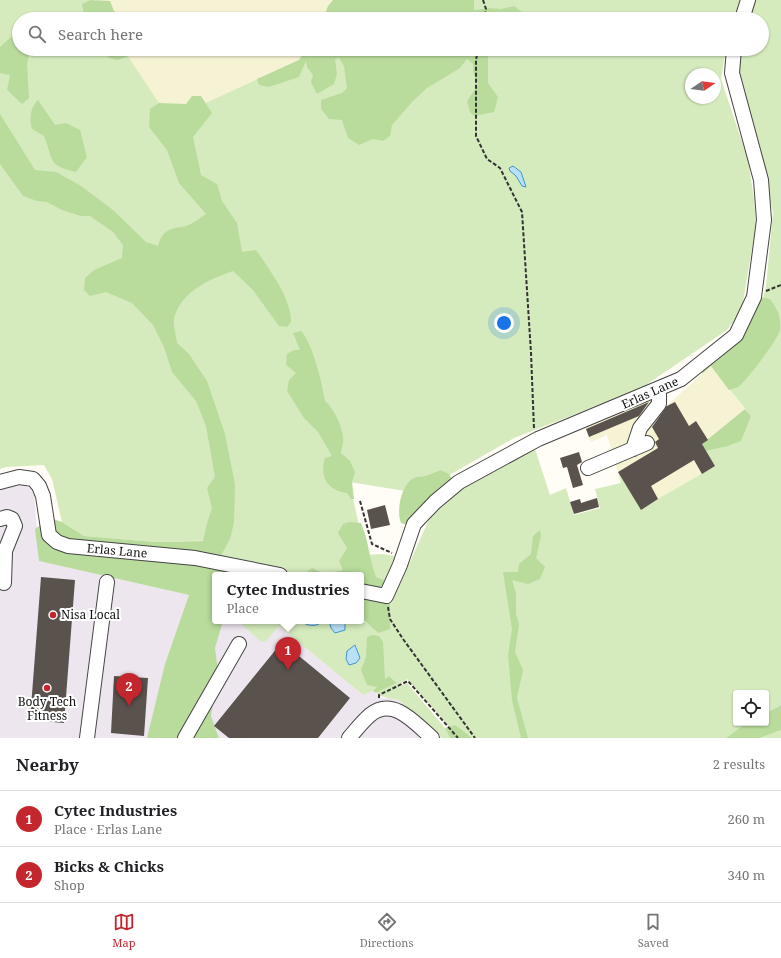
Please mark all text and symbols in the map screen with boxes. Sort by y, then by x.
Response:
search box [12,12,769,56]
icon: search [26,23,48,45]
text: Search here [58,24,143,44]
north arrow [685,68,721,104]
your location [494,313,514,333]
street label: Erlas Lane [619,372,681,413]
street label: Erlas Lane [86,539,148,562]
popup [212,572,364,624]
text: Cytec Industries [226,579,350,599]
text: Place [226,599,259,617]
place label: Nisa Local [61,606,120,623]
marker: Nisa Local [48,610,58,620]
pin: 1 [275,637,301,670]
pin: 2 [116,673,142,706]
marker: Body Tech Fitness [42,683,52,693]
map controls [733,690,769,726]
button: locate [733,690,769,726]
place label: Body Tech Fitness [18,693,77,724]
text: Nearby [16,753,79,776]
text: 2 results [713,755,765,773]
text: Cytec Industries [54,800,177,820]
text: 1 [25,810,33,828]
text: 260 m [728,810,765,828]
text: Place · Erlas Lane [54,820,162,838]
text: Bicks & Chicks [54,856,164,876]
text: 2 [25,866,33,884]
text: 340 m [728,866,765,884]
text: Shop [54,876,85,894]
tab: Map [112,911,135,950]
tab: Directions [360,911,413,950]
tab: Saved [638,911,669,950]

